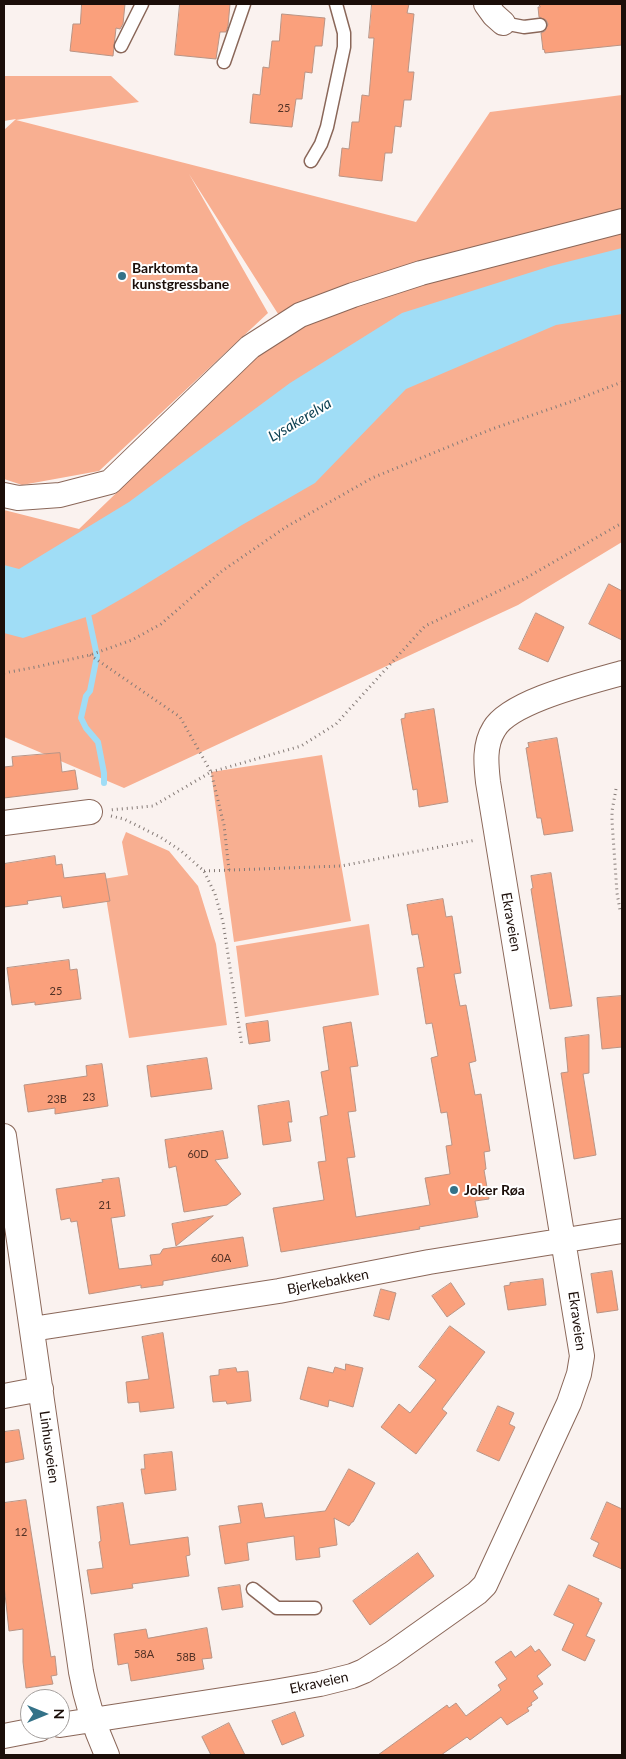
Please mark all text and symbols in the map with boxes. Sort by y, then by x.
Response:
house number: 25 [278,101,290,115]
place label: Barktomta kunstgressbane [132,260,229,292]
marker: Barktomta kunstgressbane [116,270,128,282]
water label: Lysakerelva [265,394,335,446]
street label: Ekraveien [498,891,524,953]
house number: 25 [50,984,62,998]
house number: 23 [83,1090,95,1104]
house number: 23B [47,1092,67,1106]
house number: 60D [187,1147,209,1161]
place label: Joker Røa [464,1182,525,1198]
marker: Joker Røa [448,1184,460,1196]
house number: 21 [99,1198,111,1212]
house number: 60A [211,1251,231,1265]
street label: Bjerkebakken [286,1266,370,1298]
street label: Ekraveien [565,1290,589,1352]
street label: Linhusveien [36,1410,62,1484]
house number: 12 [15,1525,27,1539]
house number: 58A [134,1647,154,1661]
house number: 58B [176,1650,196,1664]
street label: Ekraveien [288,1669,350,1697]
north arrow [20,1689,70,1739]
text: N [51,1709,68,1719]

